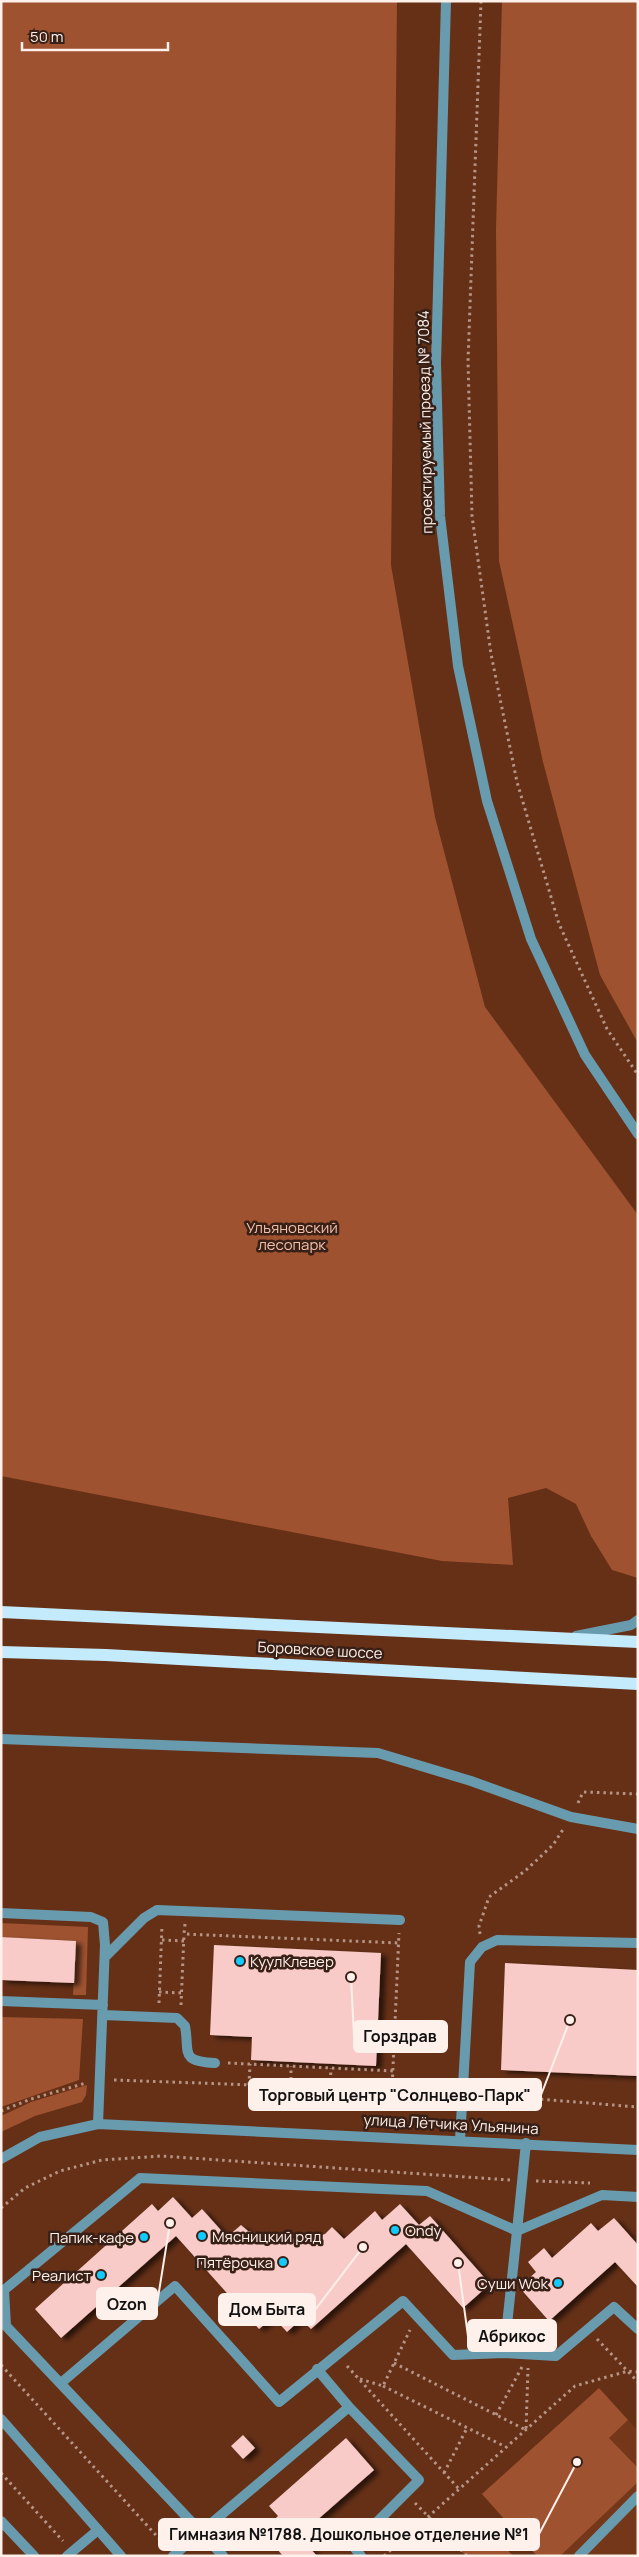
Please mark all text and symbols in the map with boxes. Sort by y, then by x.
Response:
scale bar [22,20,169,52]
text: 50 m [30,26,64,47]
street label: проектируемый проезд № 7084 [413,310,437,534]
park label: Ульяновский лесопарк [246,1217,338,1255]
street label: Боровское шоссе [257,1636,383,1664]
place label: КуулКлевер [250,1951,334,1972]
marker: КуулКлевер [234,1955,246,1967]
callout: Горздрав [354,2021,447,2052]
text: Горздрав [363,2025,437,2047]
callout: Торговый центр "Солнцево-Парк" [249,2079,541,2110]
text: Торговый центр "Солнцево-Парк" [259,2084,531,2106]
street label: улица Лётчика Ульянина [363,2109,539,2139]
place label: Ondy [405,2220,442,2241]
marker: Ondy [389,2224,401,2236]
place label: Мясницкий ряд [212,2226,322,2247]
place label: Папик-кафе [50,2227,134,2248]
marker: Мясницкий ряд [196,2230,208,2242]
marker: Папик-кафе [138,2231,150,2243]
place label: Пятёрочка [196,2252,273,2273]
marker: Пятёрочка [277,2256,289,2268]
place label: Реалист [32,2265,91,2286]
marker: Реалист [95,2269,107,2281]
place label: Суши Wok [477,2273,549,2294]
marker: Суши Wok [552,2277,564,2289]
callout: Ozon [97,2288,157,2319]
text: Ozon [107,2293,147,2315]
callout: Дом Быта [219,2294,315,2325]
text: Дом Быта [229,2298,305,2320]
callout: Абрикос [468,2320,556,2351]
text: Абрикос [478,2325,546,2347]
callout: Гимназия №1788. Дошкольное отделение №1 [159,2519,539,2550]
text: Гимназия №1788. Дошкольное отделение №1 [169,2523,529,2545]

